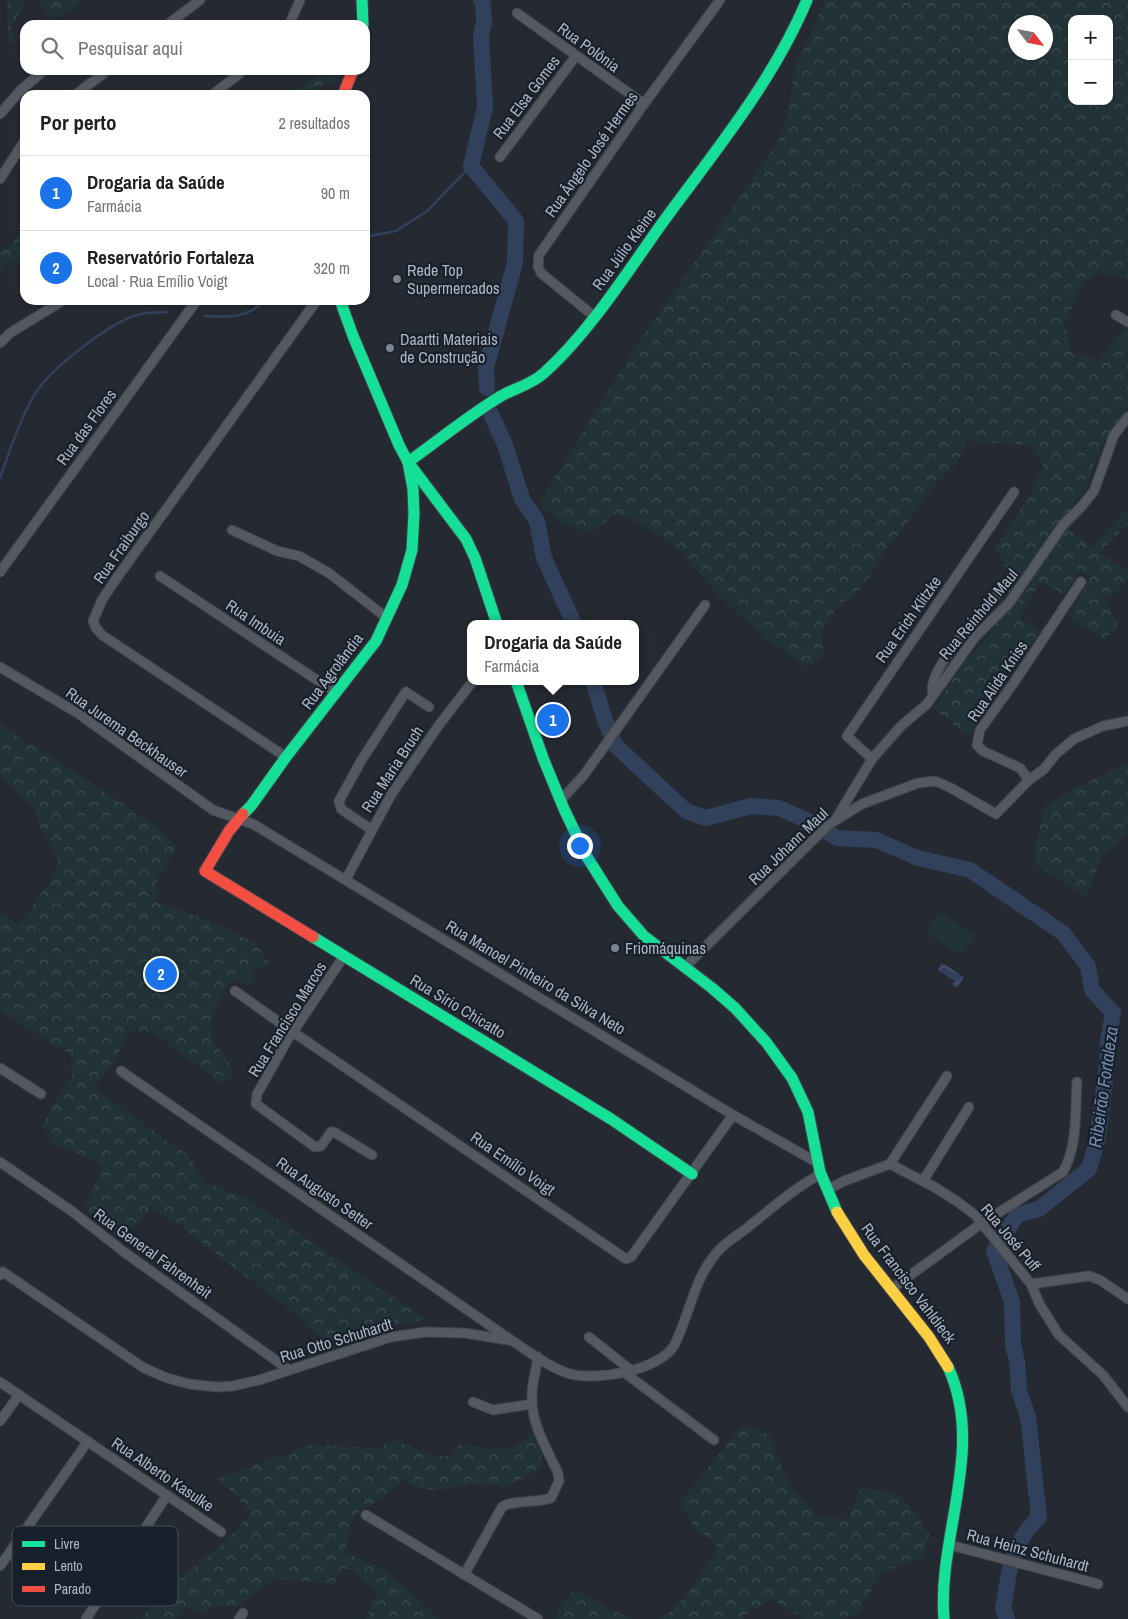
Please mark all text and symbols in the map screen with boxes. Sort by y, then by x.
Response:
north arrow [1008,15,1053,60]
map controls [1068,15,1113,105]
button: + [1068,15,1113,60]
street label: Rua Polônia [553,17,625,78]
search box [20,20,370,75]
icon: search [38,34,66,62]
text: Pesquisar aqui [78,35,183,61]
street label: Rua Elsa Gomes [487,51,565,143]
button: − [1068,60,1113,105]
street label: Rua Ângelo José Hermes [539,87,643,221]
text: Por perto [40,108,117,137]
text: 2 resultados [279,112,350,134]
text: Drogaria da Saúde [87,169,225,195]
text: 1 [52,182,60,204]
text: 90 m [321,182,350,204]
text: Farmácia [87,195,142,217]
street label: Rua Júlio Kleine [587,204,661,294]
text: Reservatório Fortaleza [87,244,254,270]
text: 2 [52,257,60,279]
text: 320 m [314,257,350,279]
place label: Rede Top Supermercados [407,259,500,299]
text: Local · Rua Emílio Voigt [87,270,228,292]
marker: Rede Top Supermercados [391,273,403,285]
place label: Daartti Materiais de Construção [400,328,498,368]
marker: Daartti Materiais de Construção [384,342,396,354]
street label: Rua das Flores [51,385,121,469]
street label: Rua Fraiburgo [88,506,154,588]
street label: Rua Reinhold Maul [933,564,1023,664]
street label: Rua Erich Klitzke [870,571,946,667]
street label: Rua Imbuia [222,594,291,650]
popup [467,620,639,685]
street label: Rua Agrolândia [296,628,368,714]
text: Drogaria da Saúde [484,629,622,655]
street label: Rua Alida Kniss [962,636,1032,726]
text: Farmácia [484,655,539,677]
street label: Rua Jurema Beckhauser [62,682,193,783]
pin: 1 [537,701,569,739]
street label: Rua Maria Bruch [356,721,428,817]
street label: Rua Johann Maul [743,802,833,890]
your location [567,833,593,859]
street label: Rua Manoel Pinheiro da Silva Neto [442,914,630,1040]
place label: Friomáquinas [625,937,706,959]
marker: Friomáquinas [609,942,621,954]
pin: 2 [145,955,177,993]
street label: Rua Francisco Marcos [243,957,331,1081]
street label: Rua Sírio Chicatto [406,969,510,1043]
water label: Ribeirão Fortaleza [1082,1025,1124,1149]
street label: Rua Emílio Voigt [466,1126,560,1200]
street label: Rua Augusto Setter [272,1151,378,1235]
street label: Rua José Puff [976,1198,1046,1276]
street label: Rua General Fahrenheit [90,1203,217,1303]
street label: Rua Francisco Vahldieck [856,1218,962,1348]
street label: Rua Otto Schuhardt [277,1312,395,1367]
street label: Rua Alberto Kasulke [108,1432,218,1516]
street label: Rua Heinz Schuhardt [965,1523,1092,1577]
legend [12,1526,178,1606]
text: Livre [54,1535,80,1553]
text: Lento [54,1557,83,1575]
text: Parado [54,1580,91,1598]

